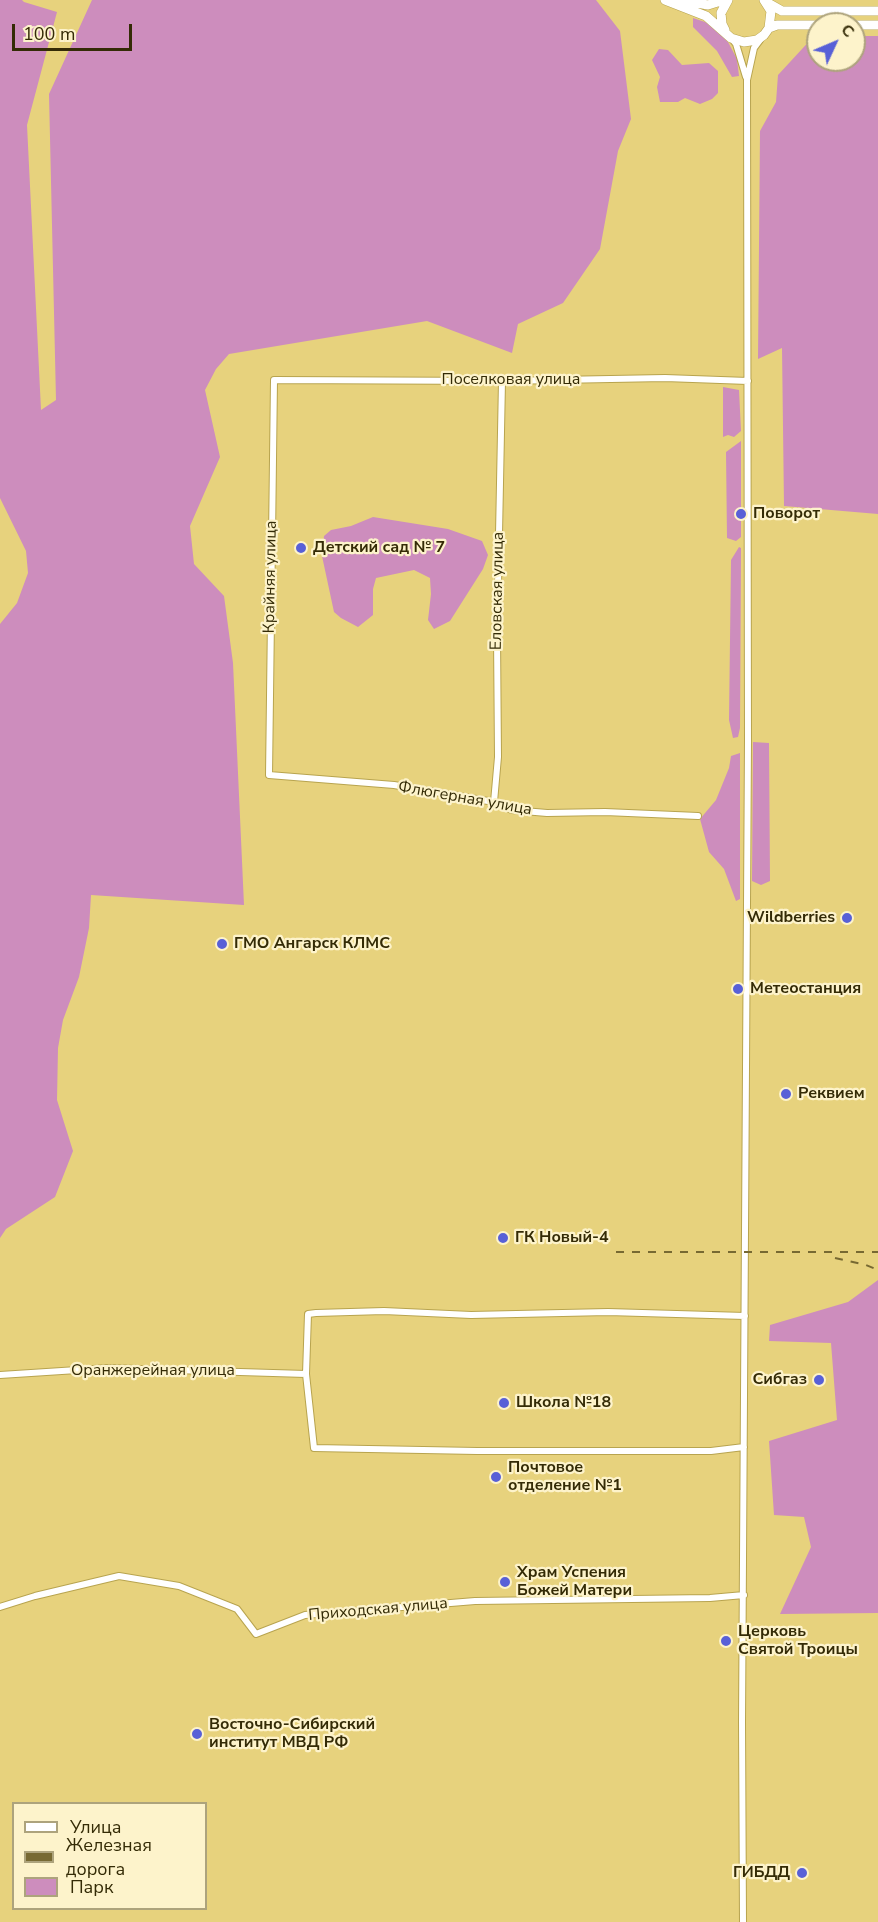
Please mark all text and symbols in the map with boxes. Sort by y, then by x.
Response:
scale bar [15,12,135,50]
north arrow [806,12,866,72]
text: С [836,19,859,42]
text: 100 m [23,22,75,46]
street label: Поселковая улица [442,370,580,390]
place label: Поворот [753,504,820,524]
marker: Поворот [734,507,748,521]
street label: Крайняя улица [260,520,282,634]
street label: Еловская улица [487,532,509,650]
place label: Детский сад № 7 [313,538,445,558]
marker: Детский сад № 7 [294,541,308,555]
street label: Флюгерная улица [397,778,533,820]
place label: Wildberries [747,908,835,928]
marker: Wildberries [840,911,854,925]
place label: ГМО Ангарск КЛМС [234,934,390,954]
marker: ГМО Ангарск КЛМС [215,937,229,951]
place label: Метеостанция [750,979,861,999]
marker: Метеостанция [731,982,745,996]
place label: Реквием [798,1084,865,1104]
marker: Реквием [779,1087,793,1101]
place label: ГК Новый-4 [515,1228,609,1248]
marker: ГК Новый-4 [496,1231,510,1245]
street label: Оранжерейная улица [71,1361,235,1381]
place label: Сибгаз [752,1370,807,1390]
marker: Сибгаз [812,1373,826,1387]
place label: Школа №18 [516,1393,611,1413]
marker: Школа №18 [497,1396,511,1410]
place label: Почтовое отделение №1 [508,1458,622,1496]
marker: Почтовое отделение №1 [489,1470,503,1484]
place label: Храм Успения Божей Матери [517,1563,632,1601]
marker: Храм Успения Божей Матери [498,1575,512,1589]
street label: Приходская улица [308,1594,448,1626]
place label: Церковь Святой Троицы [738,1622,858,1660]
marker: Церковь Святой Троицы [719,1634,733,1648]
place label: Восточно-Сибирский институт МВД РФ [209,1715,375,1753]
marker: Восточно-Сибирский институт МВД РФ [190,1727,204,1741]
legend [12,1802,207,1910]
text: Улица [70,1815,121,1839]
text: Железная дорога [66,1833,152,1881]
place label: ГИБДД [733,1863,790,1883]
marker: ГИБДД [795,1866,809,1880]
text: Парк [70,1875,113,1899]

